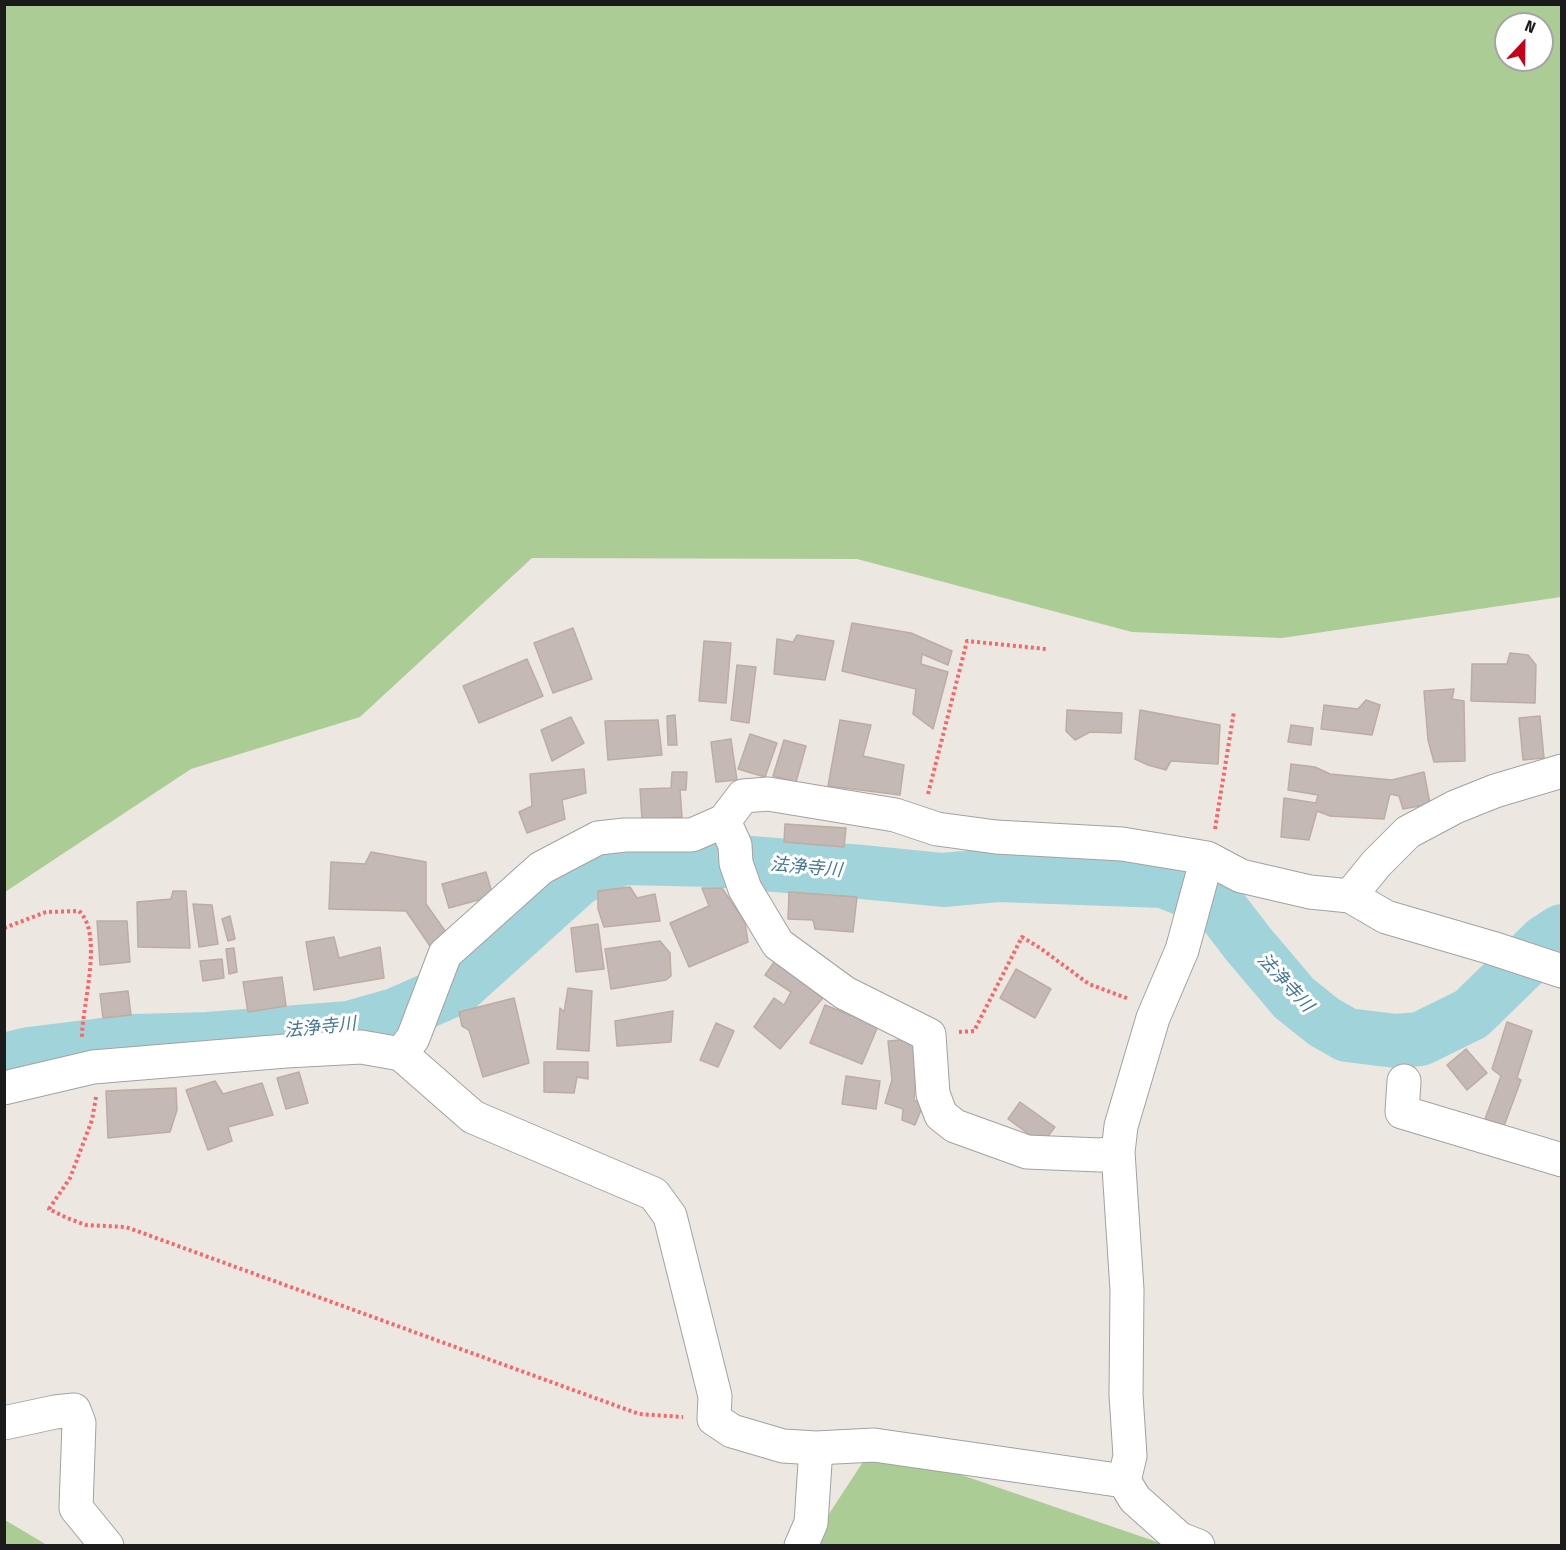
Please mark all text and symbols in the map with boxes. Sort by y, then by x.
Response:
north arrow [1494,12,1554,72]
text: N [1522,16,1538,37]
water label: 法浄寺川 [769,854,843,882]
water label: 法浄寺川 [1253,949,1317,1017]
water label: 法浄寺川 [283,1013,357,1043]

